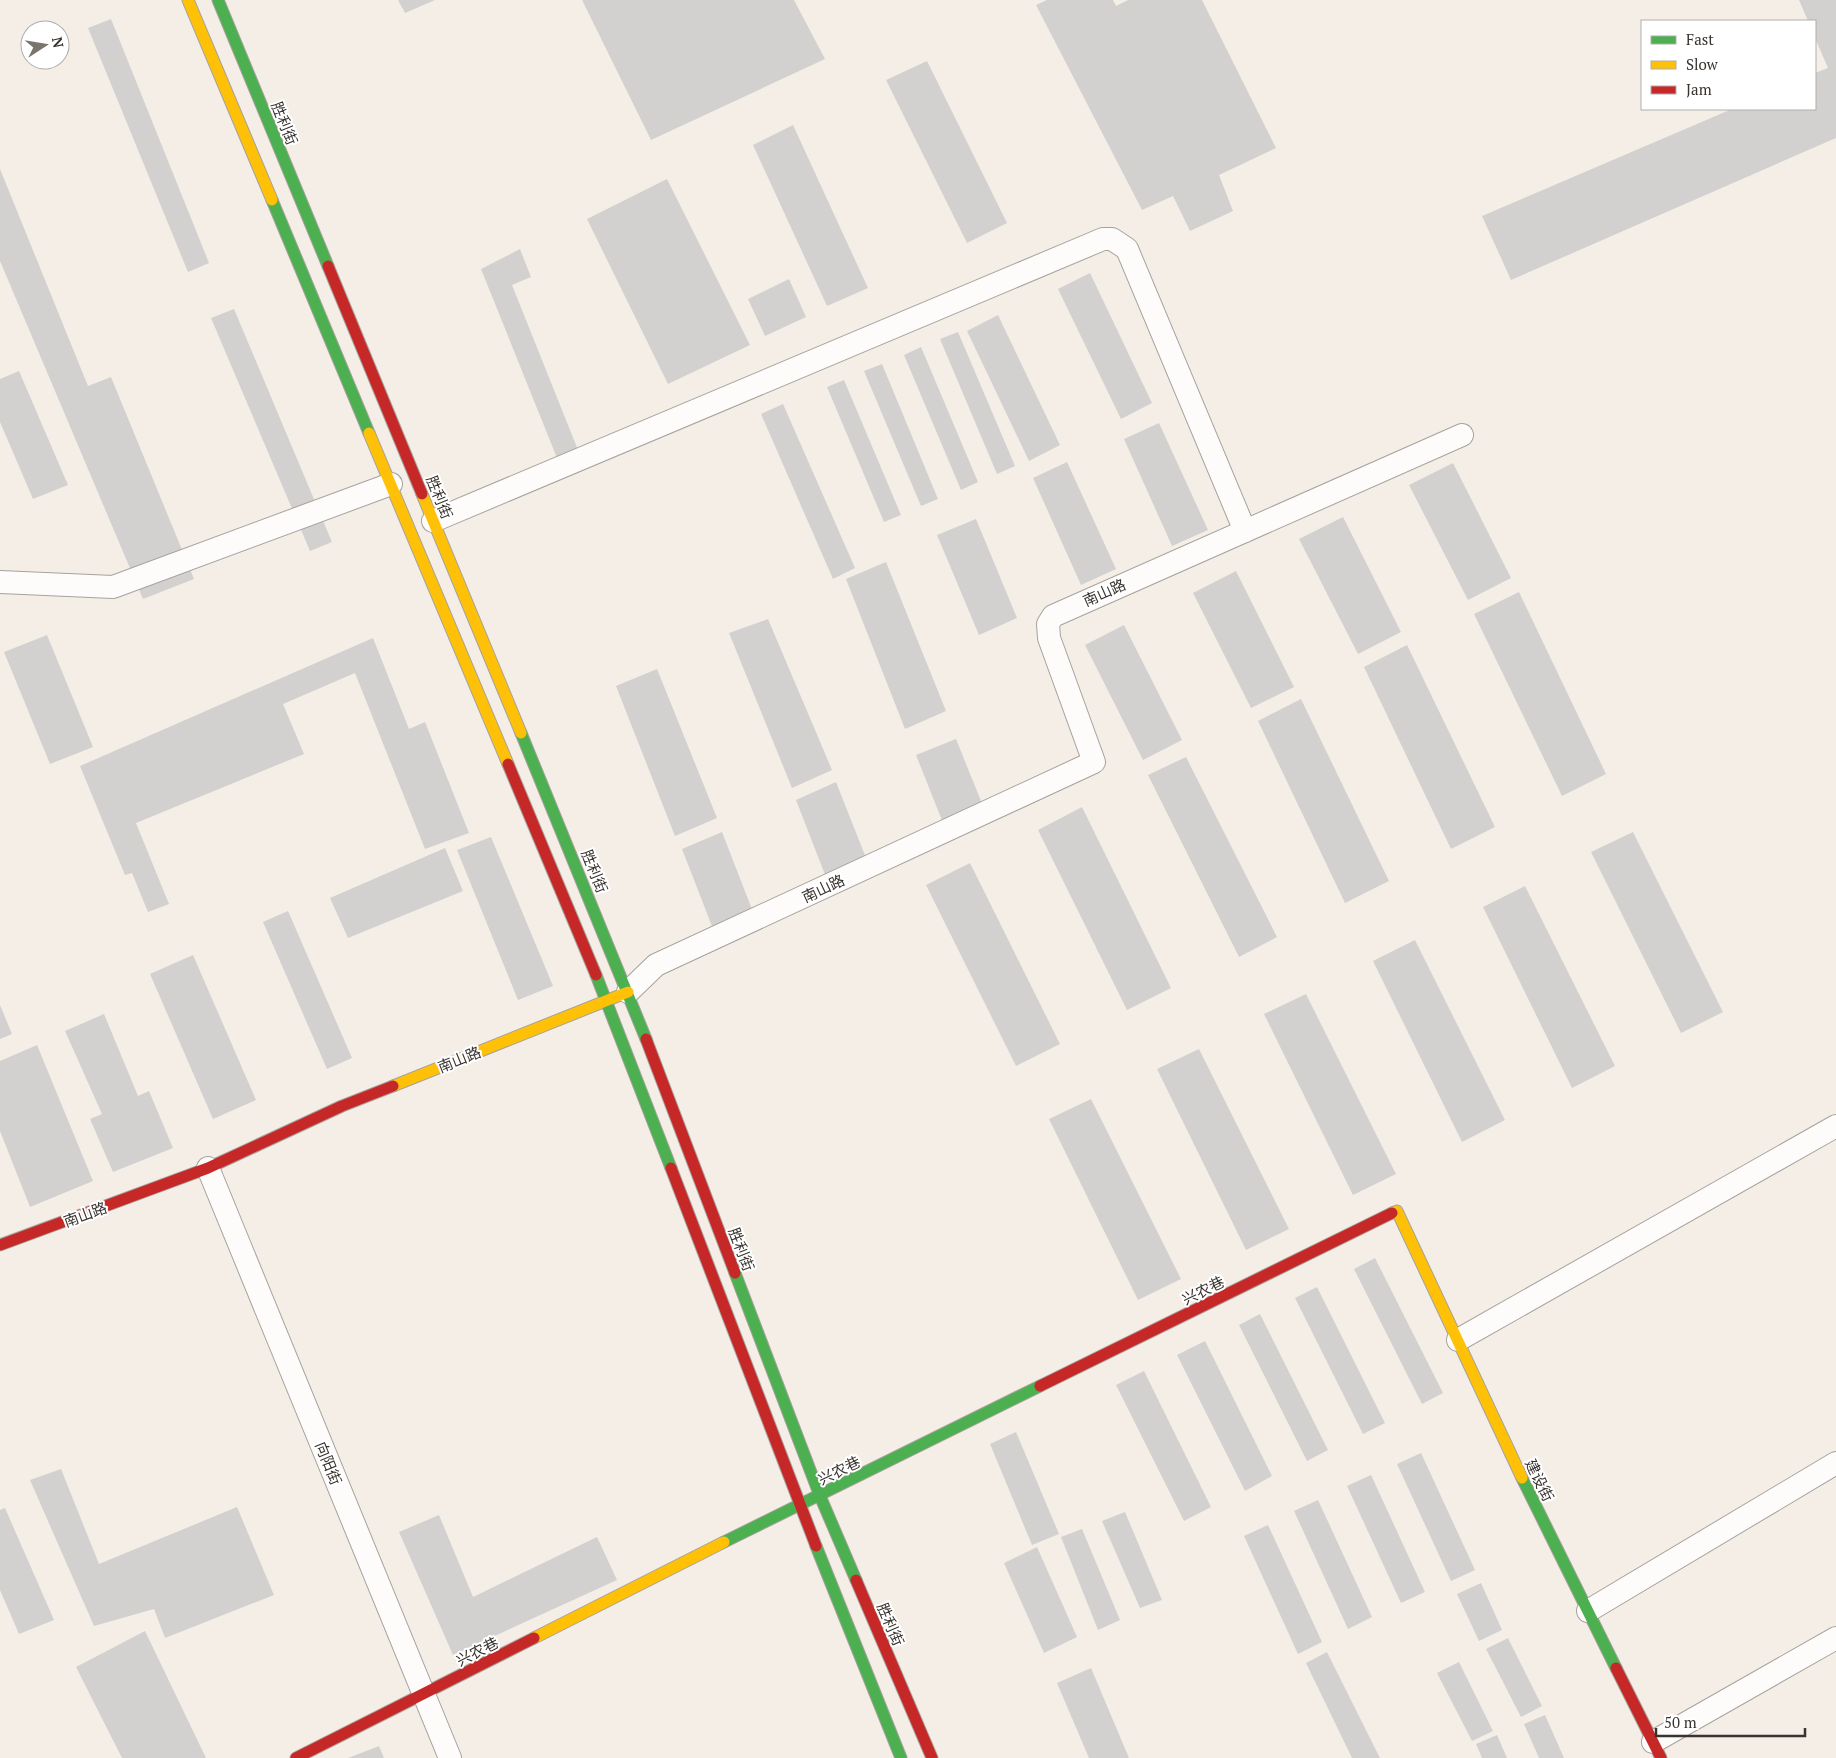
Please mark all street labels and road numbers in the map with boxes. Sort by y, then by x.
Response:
street label: 胜利街 [267,98,303,148]
street label: 胜利街 [422,472,458,522]
street label: 南山路 [1079,574,1129,610]
street label: 胜利街 [577,846,613,896]
street label: 南山路 [798,869,848,907]
street label: 南山路 [434,1041,484,1077]
street label: 南山路 [60,1197,110,1231]
street label: 胜利街 [725,1224,759,1274]
street label: 兴农巷 [1178,1271,1228,1309]
street label: 向阳街 [311,1438,347,1488]
street label: 兴农巷 [814,1451,864,1489]
street label: 建设街 [1521,1455,1559,1505]
street label: 胜利街 [873,1599,909,1649]
street label: 兴农巷 [452,1632,502,1670]

